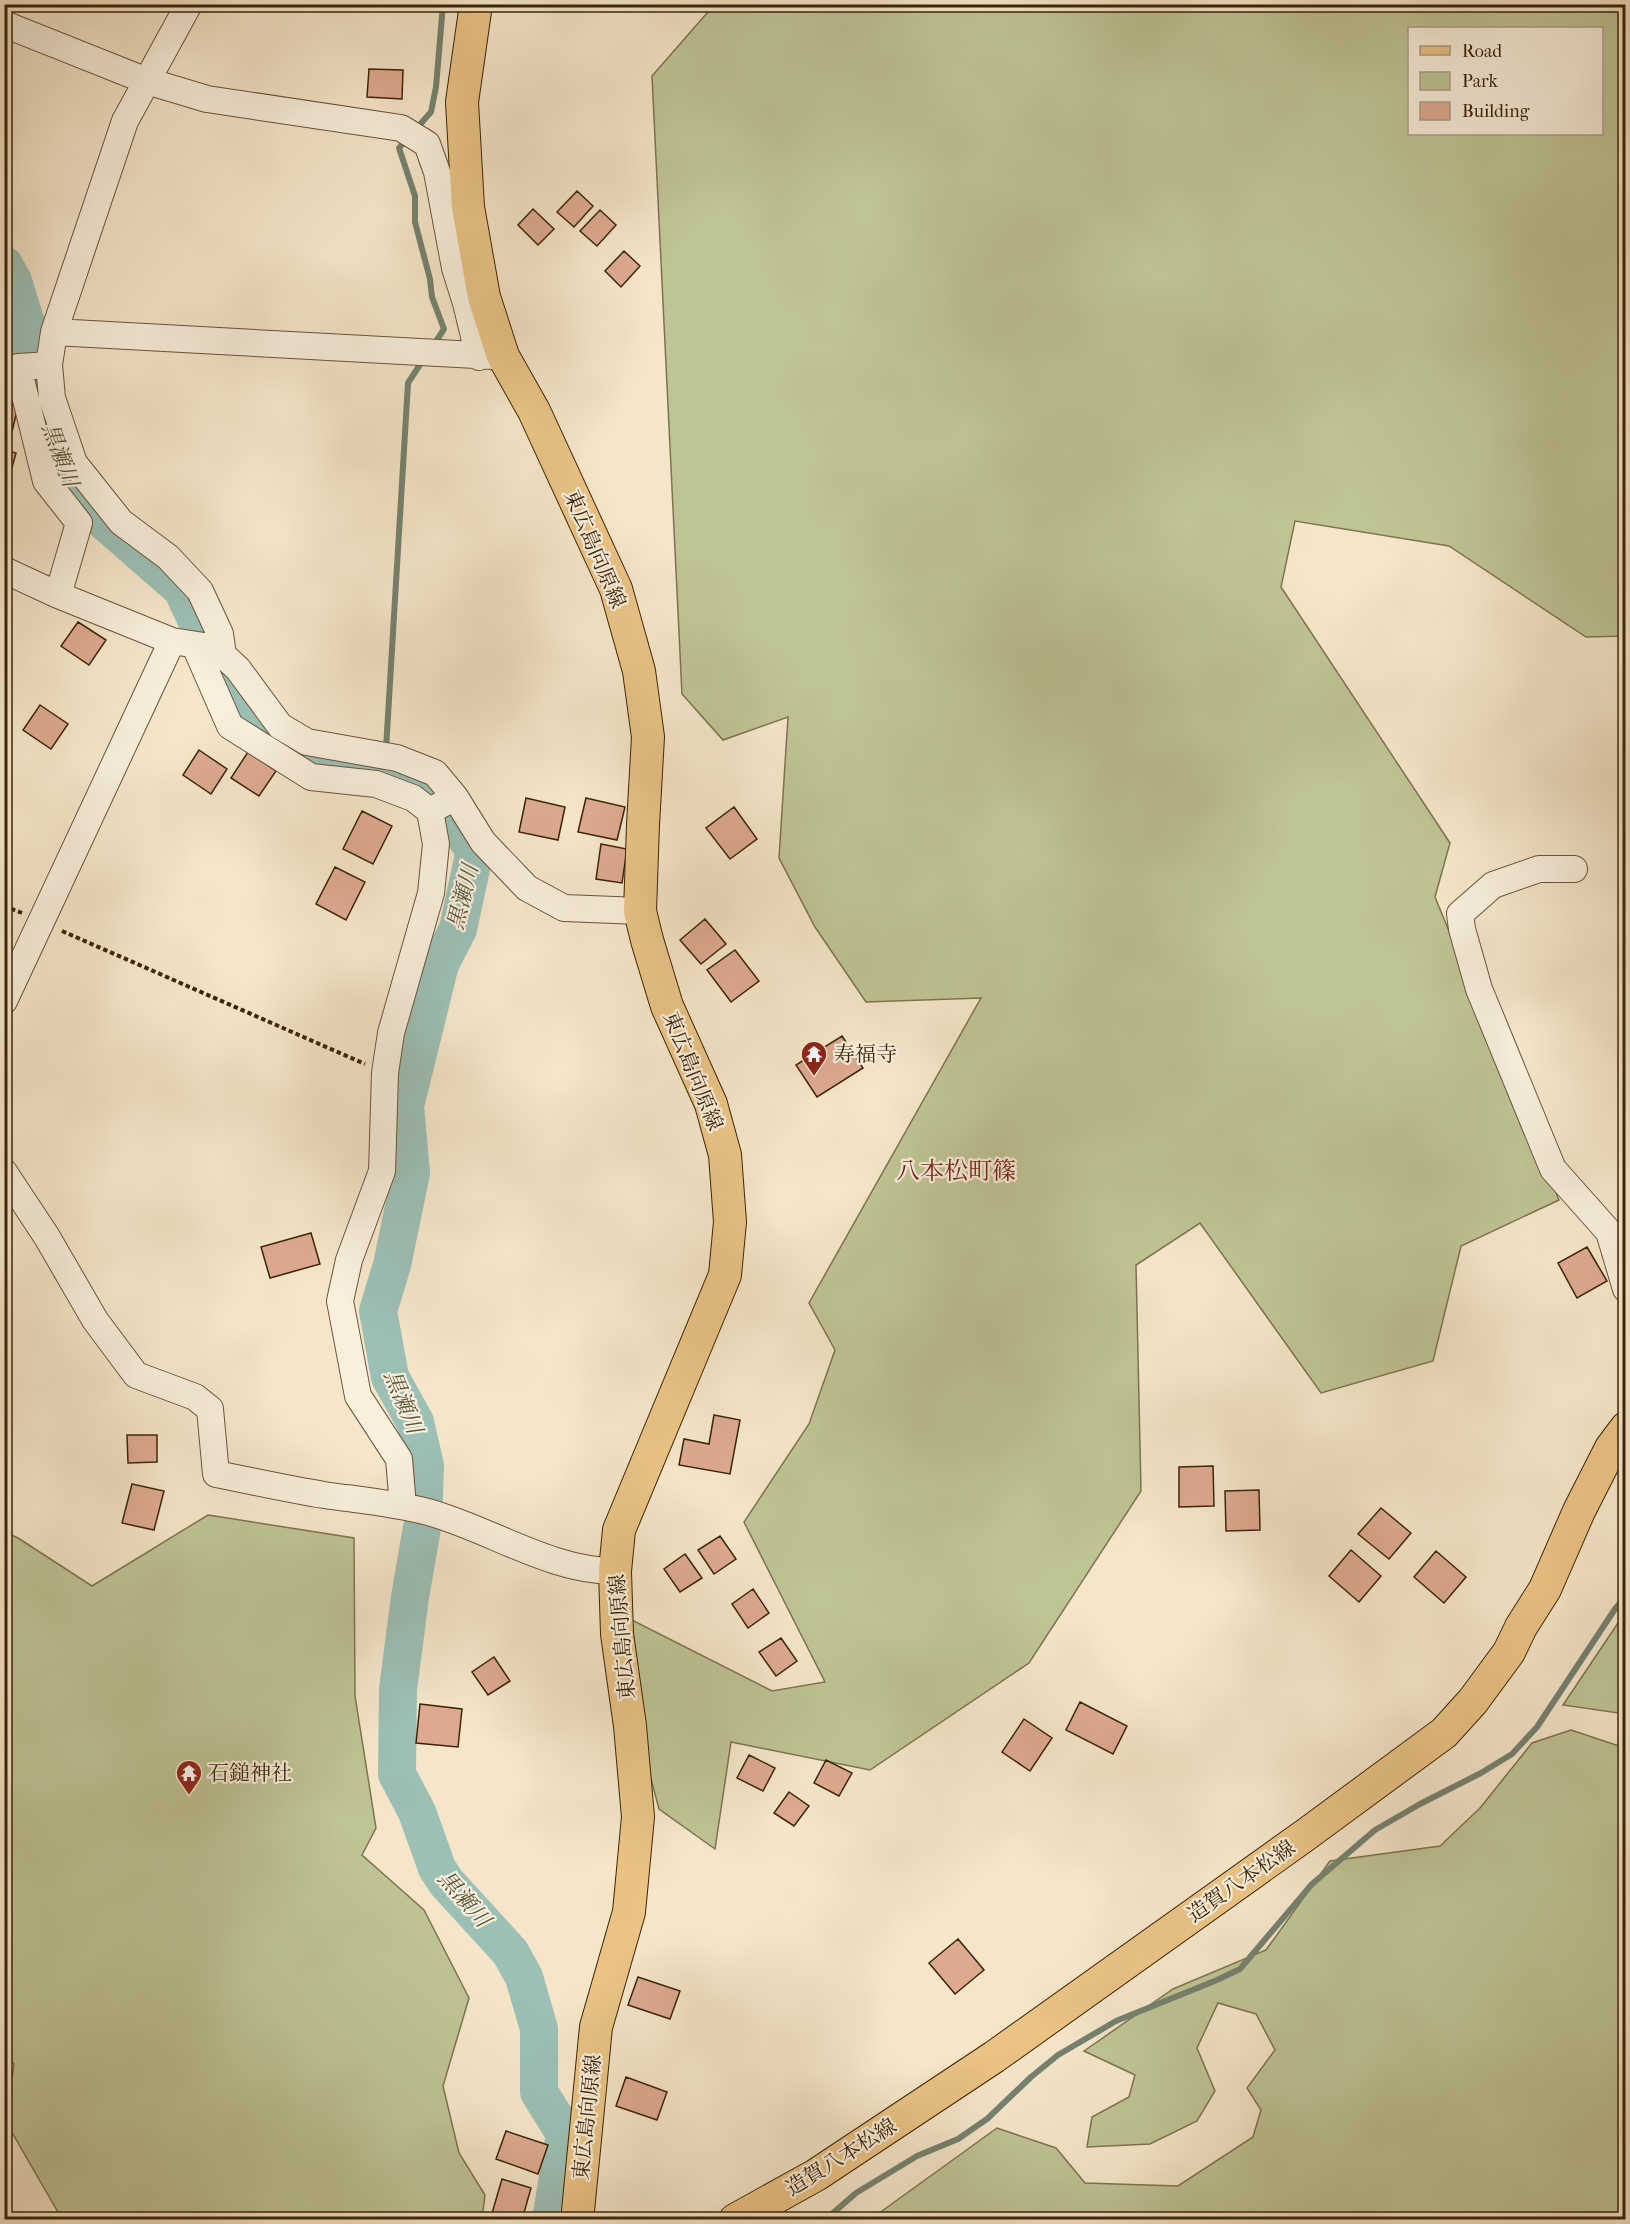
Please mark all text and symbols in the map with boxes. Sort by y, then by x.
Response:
legend [1408,27,1603,135]
text: Road [1462,41,1502,62]
text: Park [1462,71,1499,92]
text: Building [1462,101,1530,122]
water label: 黒瀬川 [36,420,84,492]
street label: 東広島向原線 [559,486,631,612]
water label: 黒瀬川 [442,860,484,932]
street label: 東広島向原線 [658,1008,728,1134]
temple icon: 寿福寺 [799,1039,829,1077]
place label: 寿福寺 [834,1042,897,1066]
district label: 八本松町篠 [896,1157,1016,1185]
water label: 黒瀬川 [379,1367,428,1439]
street label: 東広島向原線 [605,1573,639,1701]
temple icon: 石鎚神社 [174,1758,204,1796]
place label: 石鎚神社 [208,1761,292,1785]
street label: 造賀八本松線 [1183,1835,1299,1927]
water label: 黒瀬川 [433,1866,497,1934]
street label: 東広島向原線 [568,2053,606,2181]
street label: 造賀八本松線 [781,2113,901,2201]

